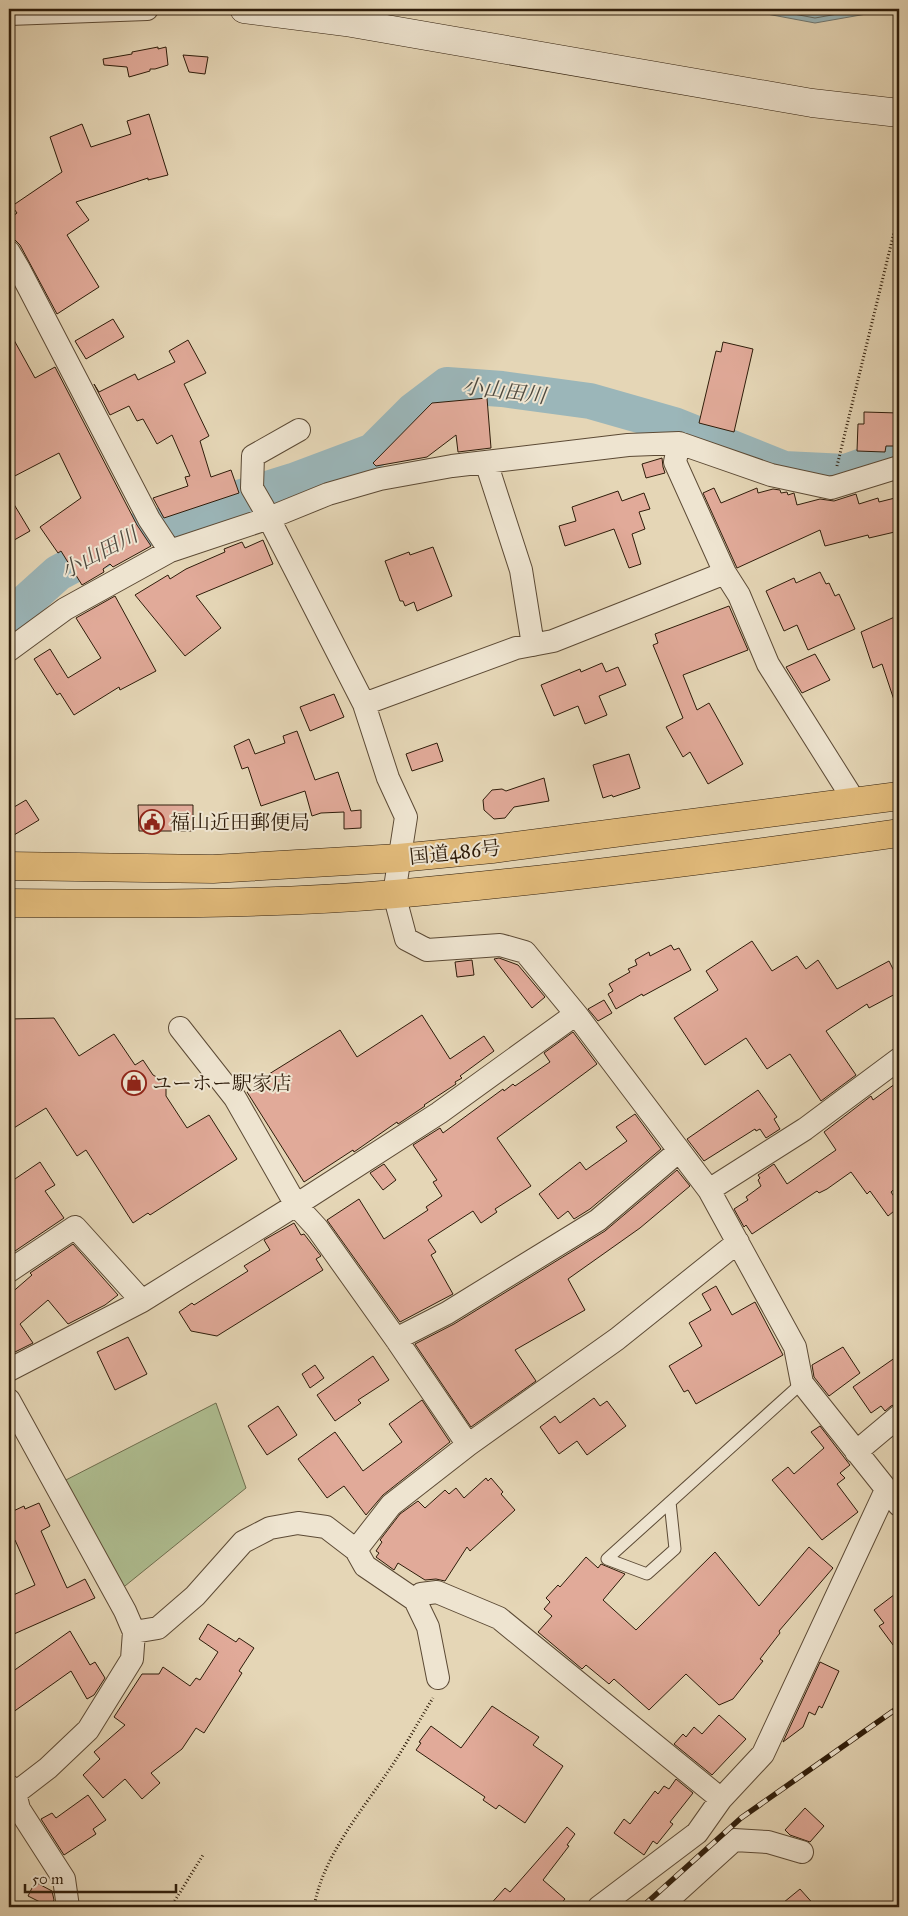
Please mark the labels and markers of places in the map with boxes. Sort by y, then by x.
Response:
public building icon: 福山近田郵便局 [139,809,165,835]
place label: 福山近田郵便局 [170,810,310,834]
shop icon: ユーホー駅家店 [121,1070,147,1096]
place label: ユーホー駅家店 [152,1071,292,1095]

